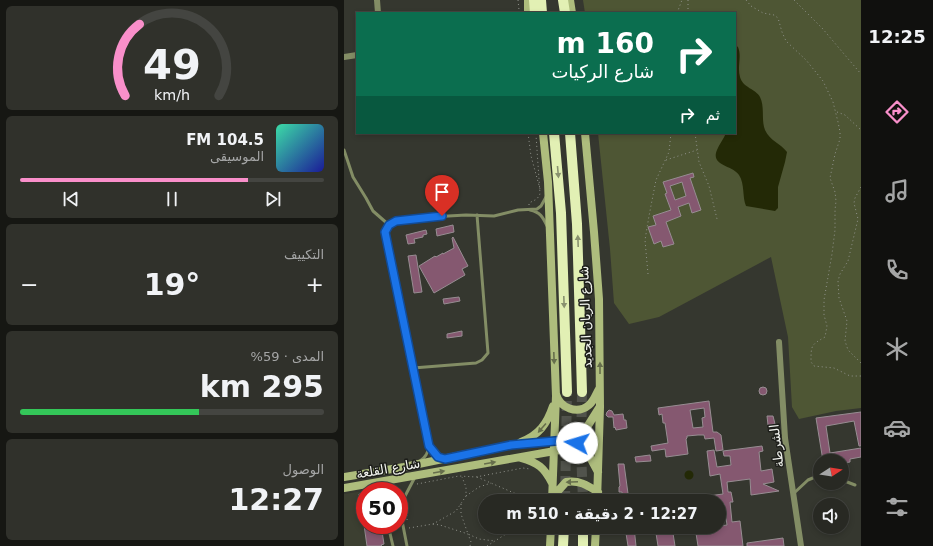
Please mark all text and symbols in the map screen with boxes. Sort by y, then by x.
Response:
text: 12:25 [868,26,926,47]
text: 160 m [557,27,654,60]
icon: right [668,28,720,80]
text: 49 [143,40,201,89]
text: شارع الركيات [551,61,654,82]
text: km/h [154,87,190,103]
icon: directions [883,98,911,126]
icon: right [676,104,698,126]
text: ثم [706,106,720,124]
text: 104.5 FM [186,131,264,149]
text: الموسيقى [210,149,264,164]
one-way arrow [554,166,561,178]
pin [425,175,459,216]
icon: music [883,177,911,205]
icon: arrive [431,181,453,203]
icon: previous [60,188,82,210]
icon: pause [161,188,183,210]
icon: next [262,188,284,210]
one-way arrow [575,234,581,247]
text: التكييف [284,247,324,262]
icon: phone [883,256,911,284]
street label: شارع الريان الجديد [576,266,596,368]
text: 19° [144,267,200,302]
text: − [20,272,38,297]
text: + [306,272,324,297]
one-way arrow [561,296,568,308]
icon: climate [883,335,911,363]
text: المدى · 59% [251,349,324,364]
one-way arrow [551,352,558,364]
one-way arrow [597,361,603,374]
text: 295 km [200,369,324,404]
icon: car [883,414,911,442]
position arrow [556,422,598,464]
one-way arrow [537,423,546,434]
street label: الشرطة [766,423,788,469]
north arrow [813,454,849,490]
map controls [813,454,849,534]
street label: شارع القلعة [355,455,421,482]
one-way arrow [484,460,496,466]
text: الوصول [283,462,324,477]
one-way arrow [433,468,445,474]
one-way arrow [565,479,578,485]
text: 12:27 [229,482,324,517]
speed limit sign: 50 [356,482,408,534]
icon: filters [883,493,911,521]
button: sound [813,498,849,534]
text: 12:27 · 2 دقيقة · 510 m [506,505,698,523]

